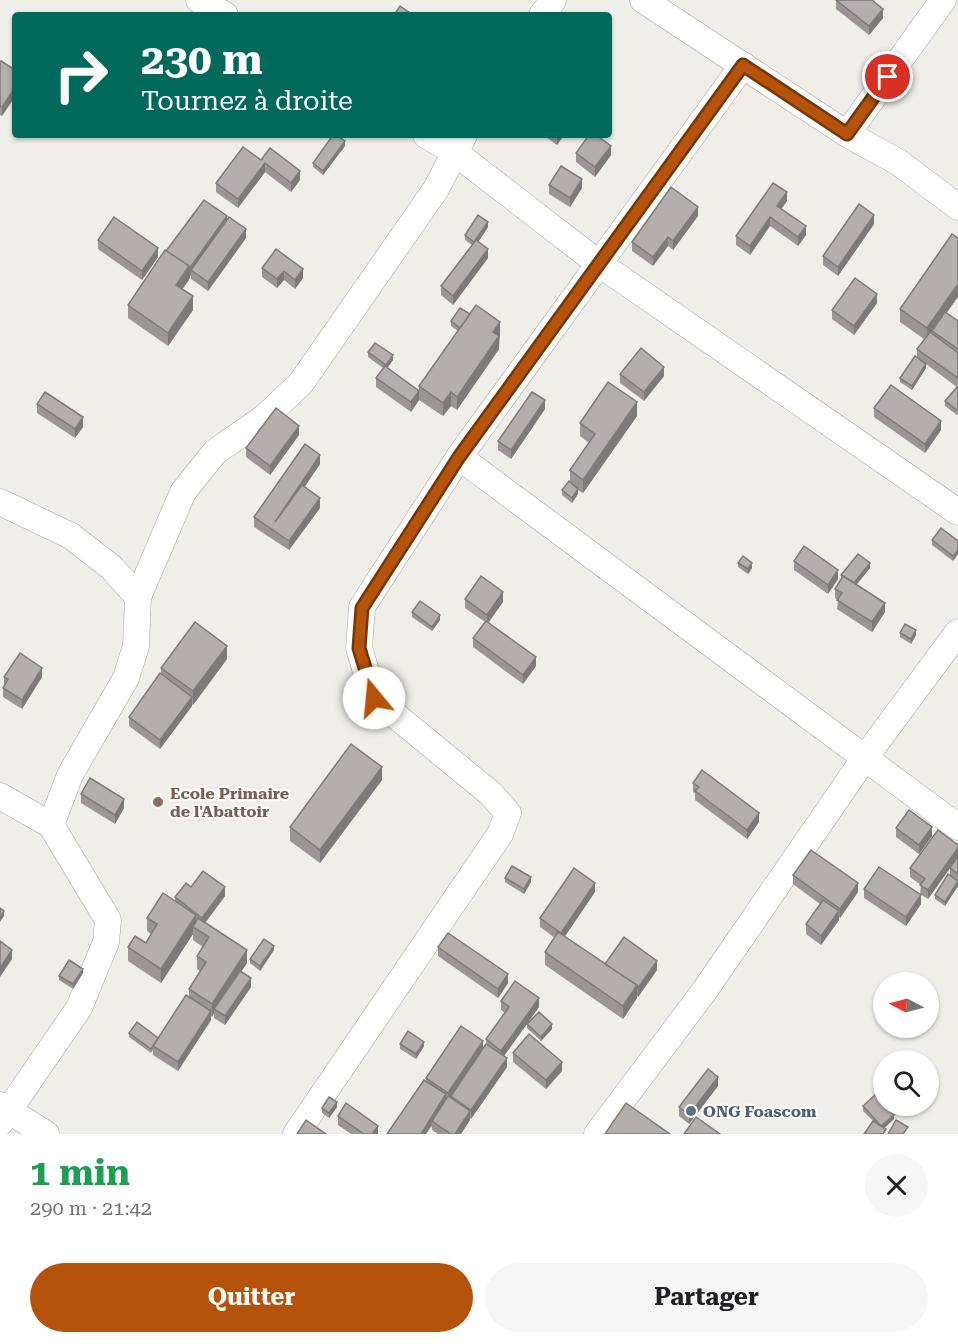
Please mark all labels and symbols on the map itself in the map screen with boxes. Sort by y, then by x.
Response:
pin [862,51,913,102]
position arrow [342,666,406,730]
place label: Ecole Primaire de l'Abattoir [170,784,289,821]
marker: Ecole Primaire de l'Abattoir [151,795,165,809]
north arrow [873,972,939,1038]
place label: ONG Foascom [703,1102,817,1121]
marker: ONG Foascom [684,1104,698,1118]

